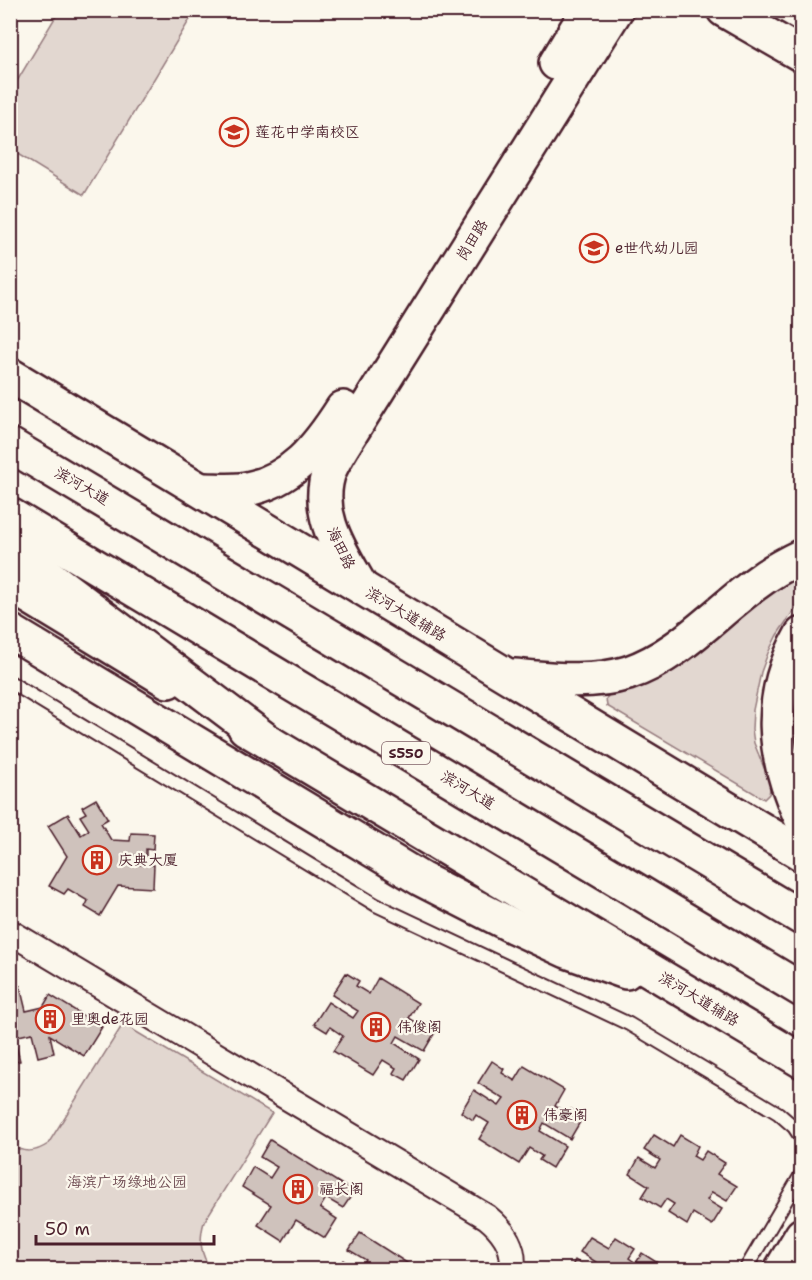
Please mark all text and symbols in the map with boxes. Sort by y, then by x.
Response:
school or university icon: 莲花中学南校区 [218,116,250,148]
place label: 莲花中学南校区 [255,122,360,142]
street label: 岗田路 [452,216,492,264]
school or university icon: e世代幼儿园 [578,232,610,264]
place label: e世代幼儿园 [615,238,699,258]
street label: 滨河大道 [51,462,113,510]
street label: 海田路 [322,523,360,573]
street label: 滨河大道辅路 [362,582,450,646]
road number: S550 [382,742,430,764]
street label: 滨河大道 [437,766,499,814]
building icon: 庆典大厦 [81,844,113,876]
place label: 庆典大厦 [118,850,178,870]
street label: 滨河大道辅路 [655,967,743,1031]
building icon: 里奥de花园 [34,1003,66,1035]
place label: 里奥de花园 [71,1009,149,1029]
building icon: 伟俊阁 [360,1011,392,1043]
place label: 伟俊阁 [397,1017,442,1037]
building icon: 伟豪阁 [506,1099,538,1131]
place label: 伟豪阁 [543,1105,588,1125]
park label: 海滨广场绿地公园 [67,1172,187,1192]
building icon: 福长阁 [282,1173,314,1205]
place label: 福长阁 [319,1179,364,1199]
scale bar [36,1208,214,1246]
text: 50 m [45,1217,90,1241]

